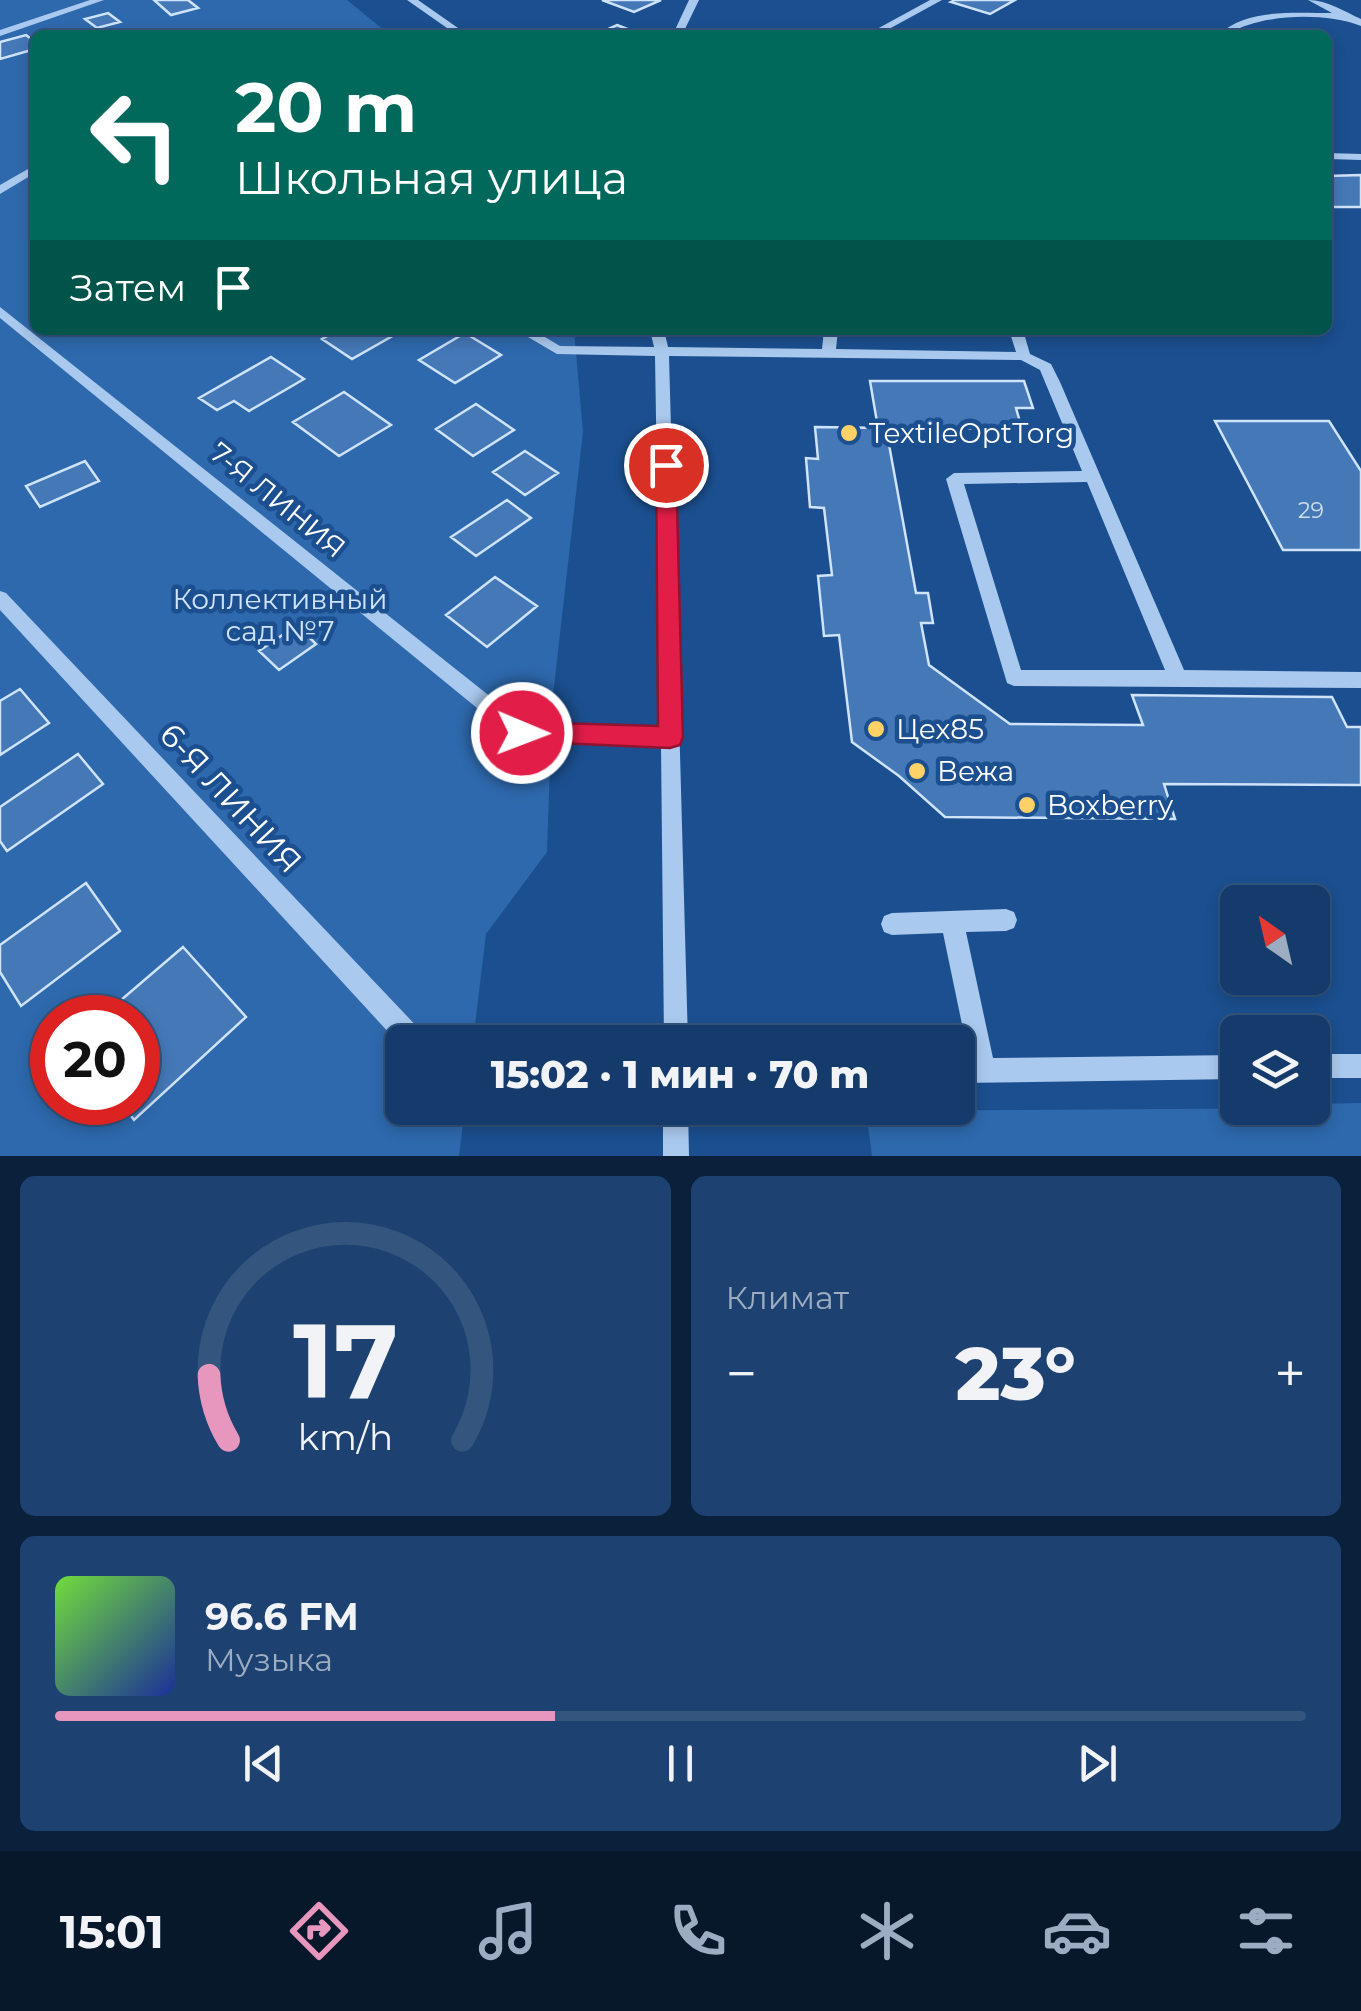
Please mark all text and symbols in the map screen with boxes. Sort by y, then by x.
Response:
text: 20 m [235,64,417,150]
icon: left [70,70,200,200]
text: Школьная улица [235,150,628,205]
icon: arrive [206,260,261,315]
text: Затем [70,264,186,311]
place label: TextileOptTorg [869,416,1074,450]
marker: TextileOptTorg [838,422,860,444]
pin [624,423,709,508]
street label: 7-Я ЛИНИЯ [204,435,352,565]
icon: arrive [639,438,694,493]
house number: 29 [1298,497,1324,524]
park label: Коллективный сад №7 [173,582,387,648]
position arrow [470,681,574,785]
place label: Цех85 [896,712,984,746]
street label: 6-Я ЛИНИЯ [152,715,310,881]
marker: Цех85 [865,718,887,740]
place label: Вежа [937,754,1014,788]
marker: Вежа [906,760,928,782]
place label: Boxberry [1047,788,1174,822]
marker: Boxberry [1016,794,1038,816]
north arrow [1220,885,1330,995]
map controls [1220,885,1330,1125]
speed limit sign: 20 [30,995,160,1125]
button: layers [1220,1015,1330,1125]
text: 15:02 · 1 мин · 70 m [491,1051,869,1098]
text: Климат [726,1278,849,1317]
text: 17 [293,1297,398,1424]
text: 23° [956,1327,1076,1419]
text: − [726,1340,757,1407]
text: + [1274,1340,1306,1407]
text: km/h [298,1415,393,1459]
text: 96.6 FM [205,1593,359,1640]
text: Музыка [205,1640,333,1679]
icon: previous [236,1736,291,1791]
icon: pause [653,1736,708,1791]
icon: next [1070,1736,1125,1791]
icon: directions [284,1896,354,1966]
icon: music [473,1896,543,1966]
icon: phone [663,1896,733,1966]
icon: climate [852,1896,922,1966]
icon: car [1042,1896,1112,1966]
icon: filters [1231,1896,1301,1966]
text: 15:01 [60,1904,164,1959]

